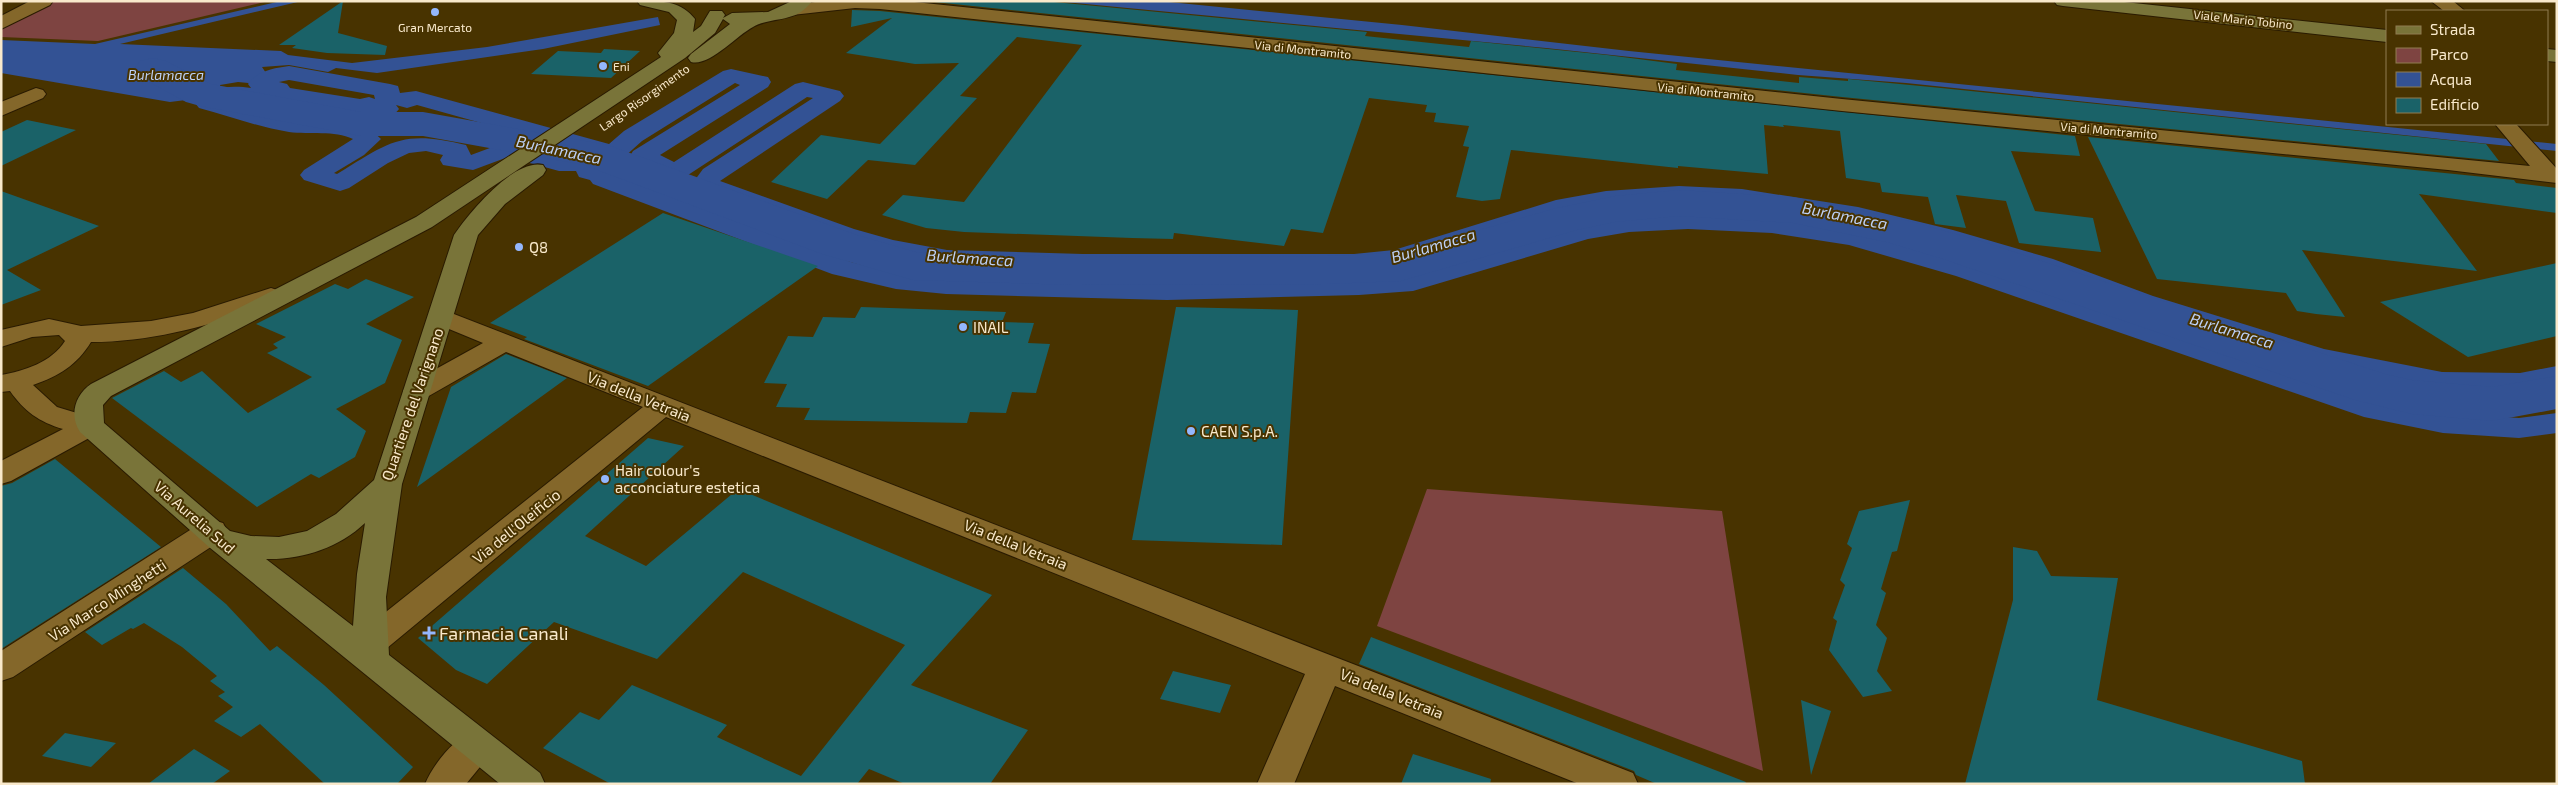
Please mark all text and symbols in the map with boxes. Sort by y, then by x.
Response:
marker: Gran Mercato [429,6,441,18]
street label: Viale Mario Tobino [2193,7,2293,31]
legend [2386,10,2548,125]
place label: Gran Mercato [398,20,472,34]
text: Strada [2430,20,2475,38]
street label: Via di Montramito [1254,37,1352,61]
text: Parco [2430,45,2469,63]
place label: Eni [613,59,630,73]
marker: Eni [597,60,609,72]
street label: Largo Risorgimento [596,61,692,133]
water label: Burlamacca [128,66,204,83]
text: Acqua [2430,70,2472,88]
street label: Via di Montramito [1657,79,1755,103]
text: Edificio [2430,95,2479,113]
street label: Via di Montramito [2060,119,2158,141]
water label: Burlamacca [515,131,603,167]
water label: Burlamacca [1801,197,1889,233]
water label: Burlamacca [1389,224,1477,266]
place label: Q8 [529,238,548,257]
marker: Q8 [513,241,525,253]
water label: Burlamacca [926,244,1014,270]
water label: Burlamacca [2188,308,2276,352]
place label: INAIL [973,318,1009,336]
marker: INAIL [957,321,969,333]
street label: Quartiere del Varignano [377,325,448,483]
street label: Via della Vetraia [585,367,693,425]
place label: CAEN S.p.A. [1201,422,1278,440]
marker: CAEN S.p.A. [1185,425,1197,437]
place label: Hair colour's acconciature estetica [615,461,760,496]
marker: Hair colour's acconciature estetica [599,473,611,485]
street label: Via Aurelia Sud [151,477,239,557]
street label: Via dell'Oleificio [468,485,564,567]
street label: Via della Vetraia [962,515,1070,573]
street label: Via Marco Minghetti [45,555,169,645]
place label: Farmacia Canali [439,622,569,644]
marker: Farmacia Canali [423,627,435,639]
street label: Via della Vetraia [1338,664,1446,722]

